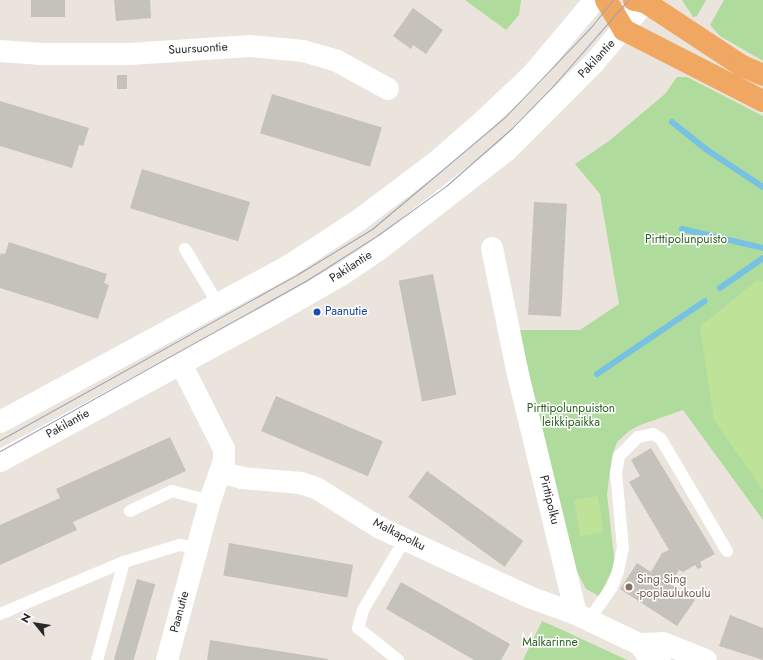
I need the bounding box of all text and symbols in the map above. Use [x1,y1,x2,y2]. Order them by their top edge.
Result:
street label: Pakilantie [576,37,618,81]
street label: Suursuontie [168,40,228,58]
park label: Pirttipolunpuisto [645,233,727,247]
street label: Pakilantie [327,248,375,286]
place label: Paanutie [325,305,368,319]
marker: Paanutie [312,307,322,317]
park label: Pirttipolunpuiston leikkipaikka [527,402,615,430]
street label: Pakilantie [44,406,92,442]
street label: Pirttipolku [536,474,562,526]
street label: Malkapolku [370,516,428,554]
place label: Sing Sing -poplaulukoulu [637,573,711,601]
marker: Sing Sing -poplaulukoulu [624,582,634,592]
street label: Paanutie [168,590,192,634]
north arrow [16,604,56,644]
text: N [16,610,35,626]
park label: Malkarinne [522,636,578,650]

